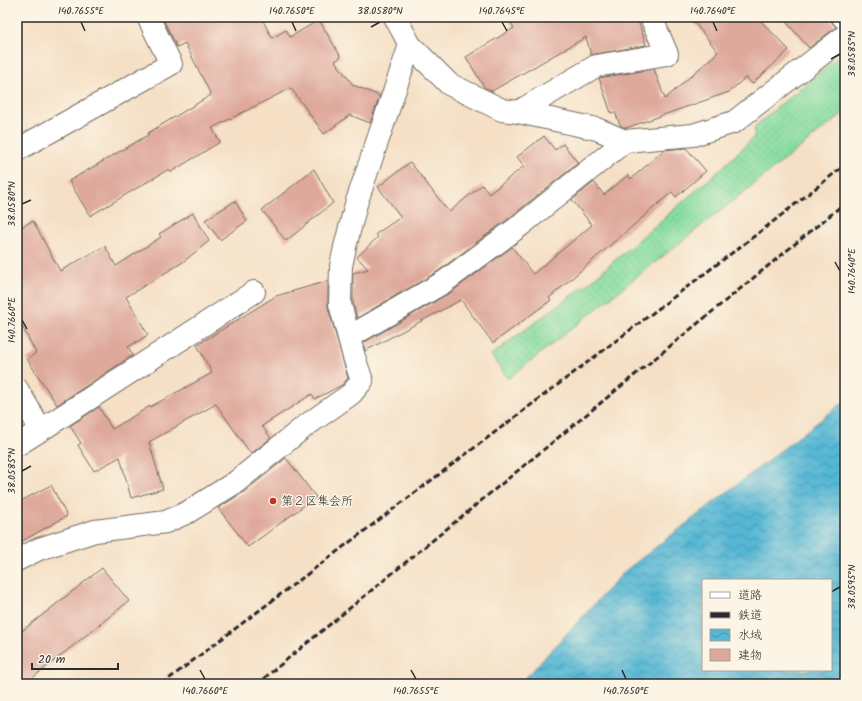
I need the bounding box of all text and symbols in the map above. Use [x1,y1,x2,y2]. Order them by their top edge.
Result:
text: 140.7655°E [58,3,105,19]
text: 140.7650°E [269,3,316,19]
text: 38.0580°N [357,3,403,19]
text: 140.7645°E [479,3,526,19]
text: 140.7640°E [690,3,737,19]
text: 38.0585°N [844,31,860,77]
text: 38.0580°N [4,181,20,227]
text: 140.7640°E [844,247,860,294]
text: 140.7660°E [4,296,20,343]
text: 38.0585°N [4,448,20,494]
place label: 第２区集会所 [281,492,353,511]
marker: 第２区集会所 [268,496,278,506]
text: 38.0595°N [844,564,860,609]
legend [702,579,832,671]
text: 道路 [738,586,762,605]
text: 鉄道 [738,606,762,625]
text: 水域 [738,626,762,645]
scale bar [32,645,118,671]
text: 建物 [738,646,762,665]
text: 20 m [38,650,66,669]
text: 140.7660°E [182,683,229,699]
text: 140.7655°E [393,683,440,699]
text: 140.7650°E [603,683,650,699]

